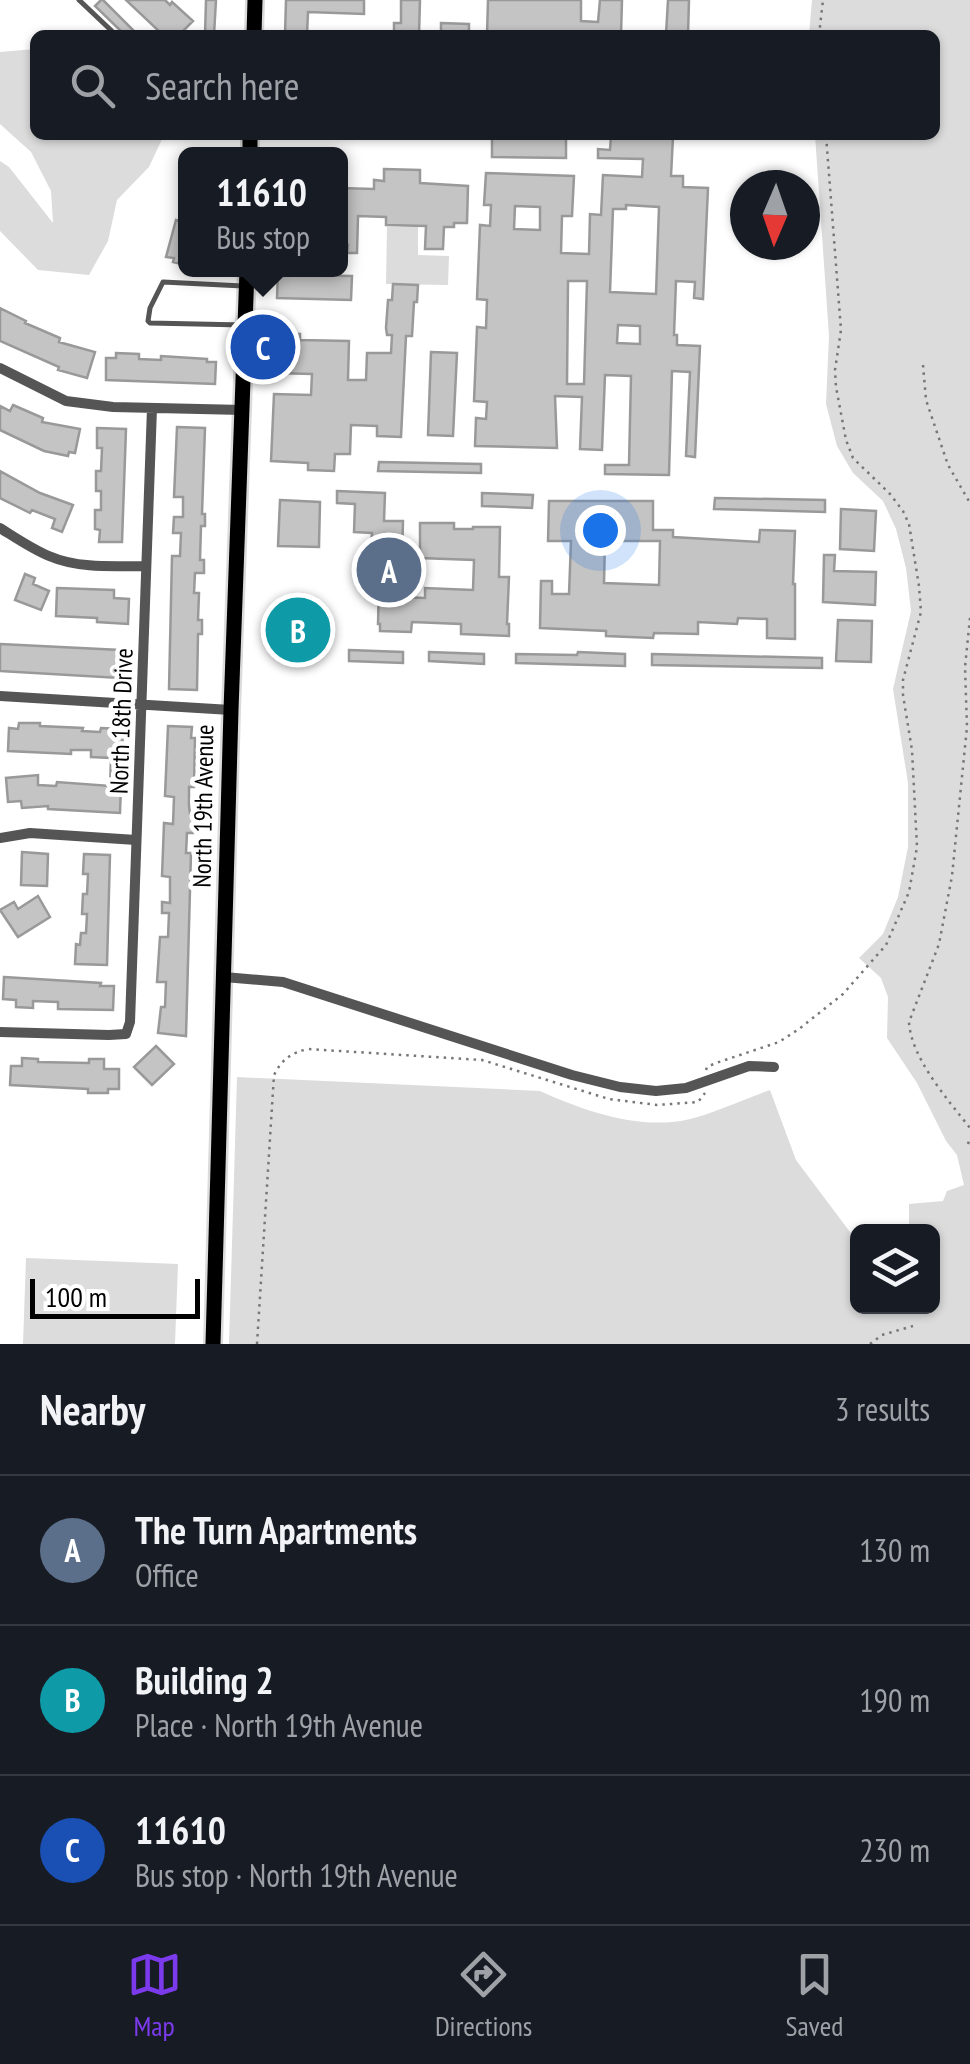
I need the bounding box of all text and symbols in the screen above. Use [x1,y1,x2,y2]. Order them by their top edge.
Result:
search box [30,30,940,140]
icon: search [65,58,120,113]
text: Search here [145,61,299,110]
popup [178,147,348,277]
text: 11610 [216,167,307,216]
north arrow [730,170,820,260]
text: Bus stop [216,216,310,258]
pin: C [230,310,296,384]
your location [575,505,626,556]
pin: A [356,532,422,608]
pin: B [266,592,330,668]
street label: North 18th Drive [102,647,140,795]
street label: North 19th Avenue [186,724,220,888]
map controls [850,1224,940,1314]
button: layers [850,1224,940,1314]
scale bar [30,1274,200,1318]
text: 100 m [45,1278,107,1315]
text: Nearby [40,1382,145,1437]
text: 3 results [835,1388,930,1430]
text: The Turn Apartments [135,1505,417,1554]
text: A [64,1529,81,1571]
text: 130 m [859,1529,930,1571]
text: Office [135,1554,199,1596]
text: Building 2 [135,1655,274,1704]
text: B [65,1679,80,1721]
text: 190 m [859,1679,930,1721]
text: Place · North 19th Avenue [135,1704,423,1746]
text: 11610 [135,1805,226,1854]
text: C [65,1829,80,1871]
text: 230 m [859,1829,930,1871]
text: Bus stop · North 19th Avenue [135,1854,458,1896]
tab: Map [127,1947,182,2044]
tab: Directions [435,1947,532,2044]
tab: Saved [786,1947,843,2044]

